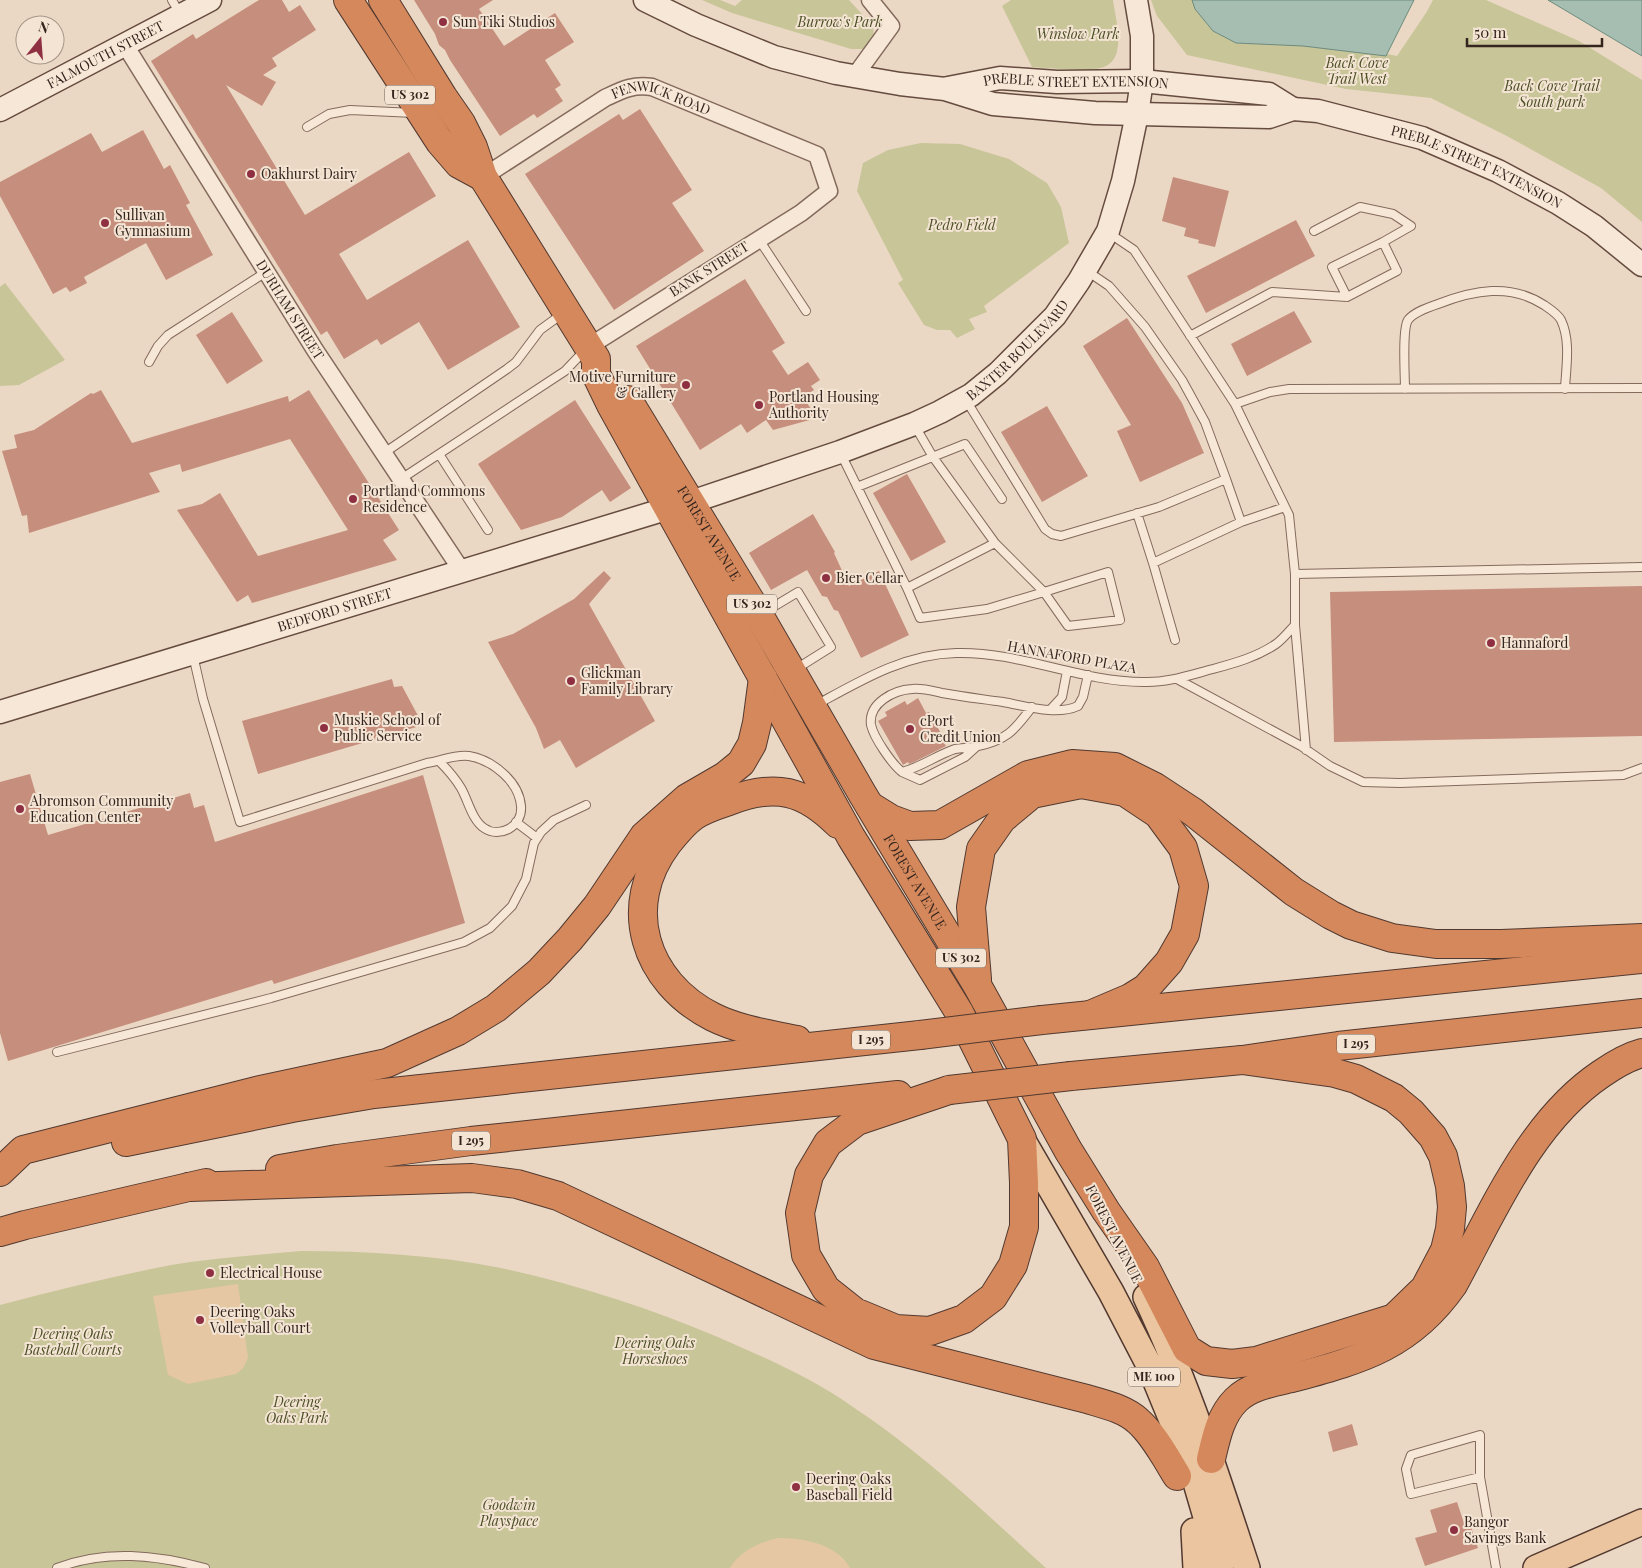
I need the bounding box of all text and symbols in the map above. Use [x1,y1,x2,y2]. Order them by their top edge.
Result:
place label: Sun Tiki Studios [453,12,555,31]
park label: Burrow's Park [797,12,882,31]
north arrow [15,15,65,65]
scale bar [1467,15,1602,47]
street label: FALMOUTH STREET [43,16,167,93]
marker: Sun Tiki Studios [437,16,449,28]
text: N [36,17,52,38]
text: 50 m [1474,22,1507,42]
park label: Winslow Park [1037,24,1119,43]
park label: Back Cove Trail West [1325,53,1388,88]
street label: PREBLE STREET EXTENSION [982,68,1170,93]
street label: FENWICK ROAD [608,76,714,119]
park label: Back Cove Trail South park [1503,76,1601,111]
road number: US 302 [385,86,435,104]
street label: PREBLE STREET EXTENSION [1389,120,1566,212]
place label: Oakhurst Dairy [261,164,357,183]
marker: Oakhurst Dairy [245,168,257,180]
place label: Sullivan Gymnasium [115,205,191,240]
park label: Pedro Field [927,215,996,234]
marker: Sullivan Gymnasium [99,217,111,229]
street label: BANK STREET [665,236,753,301]
street label: DURHAM STREET [252,256,329,364]
street label: BAXTER BOULEVARD [962,296,1072,404]
place label: Motive Furniture & Gallery [569,367,676,402]
marker: Motive Furniture & Gallery [680,379,692,391]
place label: Portland Housing Authority [768,387,880,422]
marker: Portland Housing Authority [753,399,765,411]
place label: Portland Commons Residence [363,481,485,516]
street label: FOREST AVENUE [673,482,746,584]
marker: Portland Commons Residence [347,493,359,505]
place label: Bier Cellar [836,568,904,587]
marker: Bier Cellar [820,572,832,584]
street label: BEDFORD STREET [275,583,395,636]
road number: US 302 [727,594,777,614]
place label: Hannaford [1501,633,1568,652]
street label: HANNAFORD PLAZA [1006,636,1138,677]
marker: Hannaford [1485,637,1497,649]
place label: Glickman Family Library [581,663,673,698]
marker: Glickman Family Library [565,675,577,687]
place label: Muskie School of Public Service [334,710,442,745]
place label: cPort Credit Union [920,711,1002,746]
marker: Muskie School of Public Service [318,722,330,734]
marker: cPort Credit Union [904,723,916,735]
place label: Abromson Community Education Center [29,791,173,826]
marker: Abromson Community Education Center [14,803,26,815]
street label: FOREST AVENUE [880,830,952,933]
road number: US 302 [936,948,986,968]
road number: I 295 [852,1030,890,1050]
road number: I 295 [1337,1034,1375,1054]
road number: I 295 [452,1132,490,1150]
street label: FOREST AVENUE [1081,1181,1147,1286]
place label: Electrical House [220,1263,322,1282]
marker: Electrical House [204,1267,216,1279]
place label: Deering Oaks Volleyball Court [209,1302,311,1337]
marker: Deering Oaks Volleyball Court [194,1314,206,1326]
park label: Deering Oaks Basteball Courts [23,1324,122,1359]
park label: Deering Oaks Horseshoes [614,1333,696,1368]
road number: ME 100 [1128,1368,1180,1386]
park label: Deering Oaks Park [266,1392,328,1427]
place label: Deering Oaks Baseball Field [806,1469,893,1504]
marker: Deering Oaks Baseball Field [790,1481,802,1493]
park label: Goodwin Playspace [479,1495,538,1530]
place label: Bangor Savings Bank [1464,1512,1547,1547]
marker: Bangor Savings Bank [1448,1524,1460,1536]

